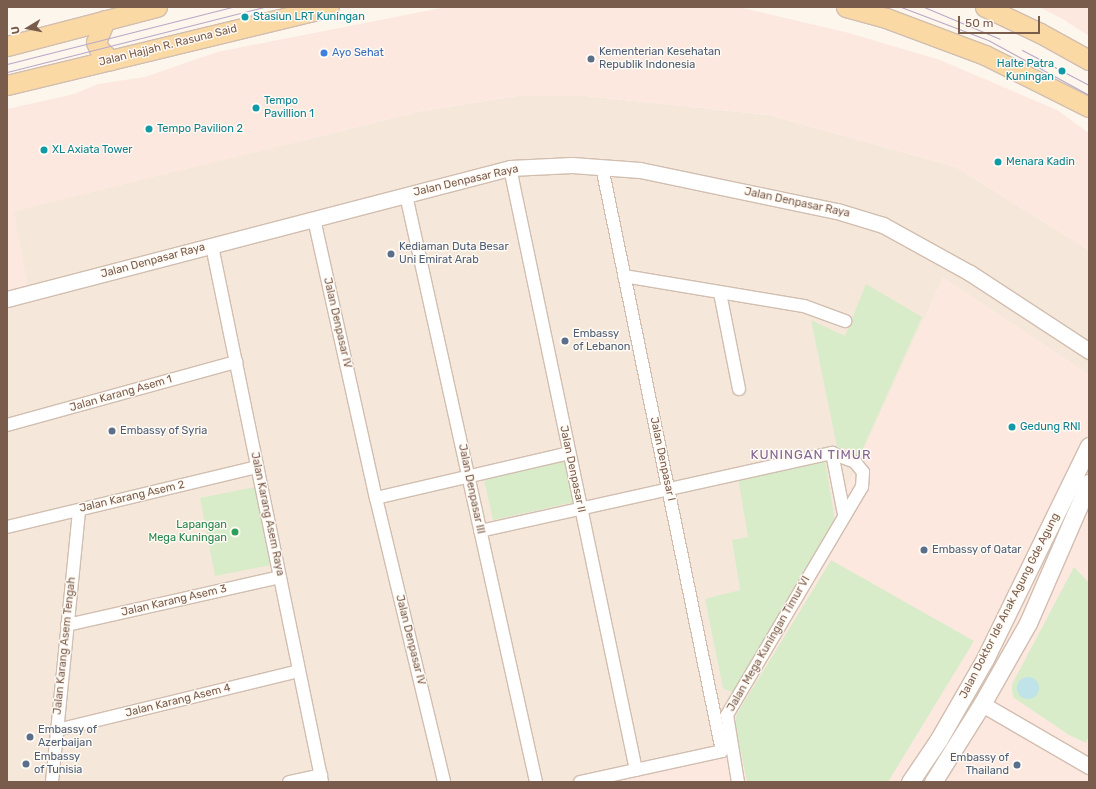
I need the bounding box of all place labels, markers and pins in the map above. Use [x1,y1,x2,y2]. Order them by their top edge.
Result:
place label: Stasiun LRT Kuningan [253,10,365,24]
marker: Stasiun LRT Kuningan [240,12,250,22]
place label: Ayo Sehat [332,46,384,60]
place label: Kementerian Kesehatan Republik Indonesia [599,46,721,72]
marker: Ayo Sehat [319,48,329,58]
marker: Kementerian Kesehatan Republik Indonesia [586,54,596,64]
place label: Halte Patra Kuningan [997,58,1054,84]
marker: Halte Patra Kuningan [1057,66,1067,76]
place label: Tempo Pavillion 1 [264,95,314,121]
marker: Tempo Pavillion 1 [251,103,261,113]
place label: Tempo Pavilion 2 [157,122,243,136]
marker: Tempo Pavilion 2 [144,124,154,134]
place label: XL Axiata Tower [52,143,133,157]
marker: XL Axiata Tower [39,145,49,155]
place label: Menara Kadin [1006,155,1075,169]
marker: Menara Kadin [993,157,1003,167]
place label: Kediaman Duta Besar Uni Emirat Arab [399,241,509,267]
marker: Kediaman Duta Besar Uni Emirat Arab [386,249,396,259]
place label: Embassy of Lebanon [573,328,631,354]
marker: Embassy of Lebanon [560,336,570,346]
place label: Gedung RNI [1020,420,1081,434]
marker: Gedung RNI [1007,422,1017,432]
place label: Embassy of Syria [120,424,208,438]
marker: Embassy of Syria [107,426,117,436]
place label: Lapangan Mega Kuningan [148,519,227,545]
marker: Lapangan Mega Kuningan [230,527,240,537]
place label: Embassy of Qatar [932,543,1022,557]
marker: Embassy of Qatar [919,545,929,555]
place label: Embassy of Azerbaijan [38,724,97,750]
marker: Embassy of Azerbaijan [25,732,35,742]
place label: Embassy of Tunisia [34,751,83,777]
place label: Embassy of Thailand [950,752,1009,778]
marker: Embassy of Tunisia [21,759,31,769]
marker: Embassy of Thailand [1012,760,1022,770]

